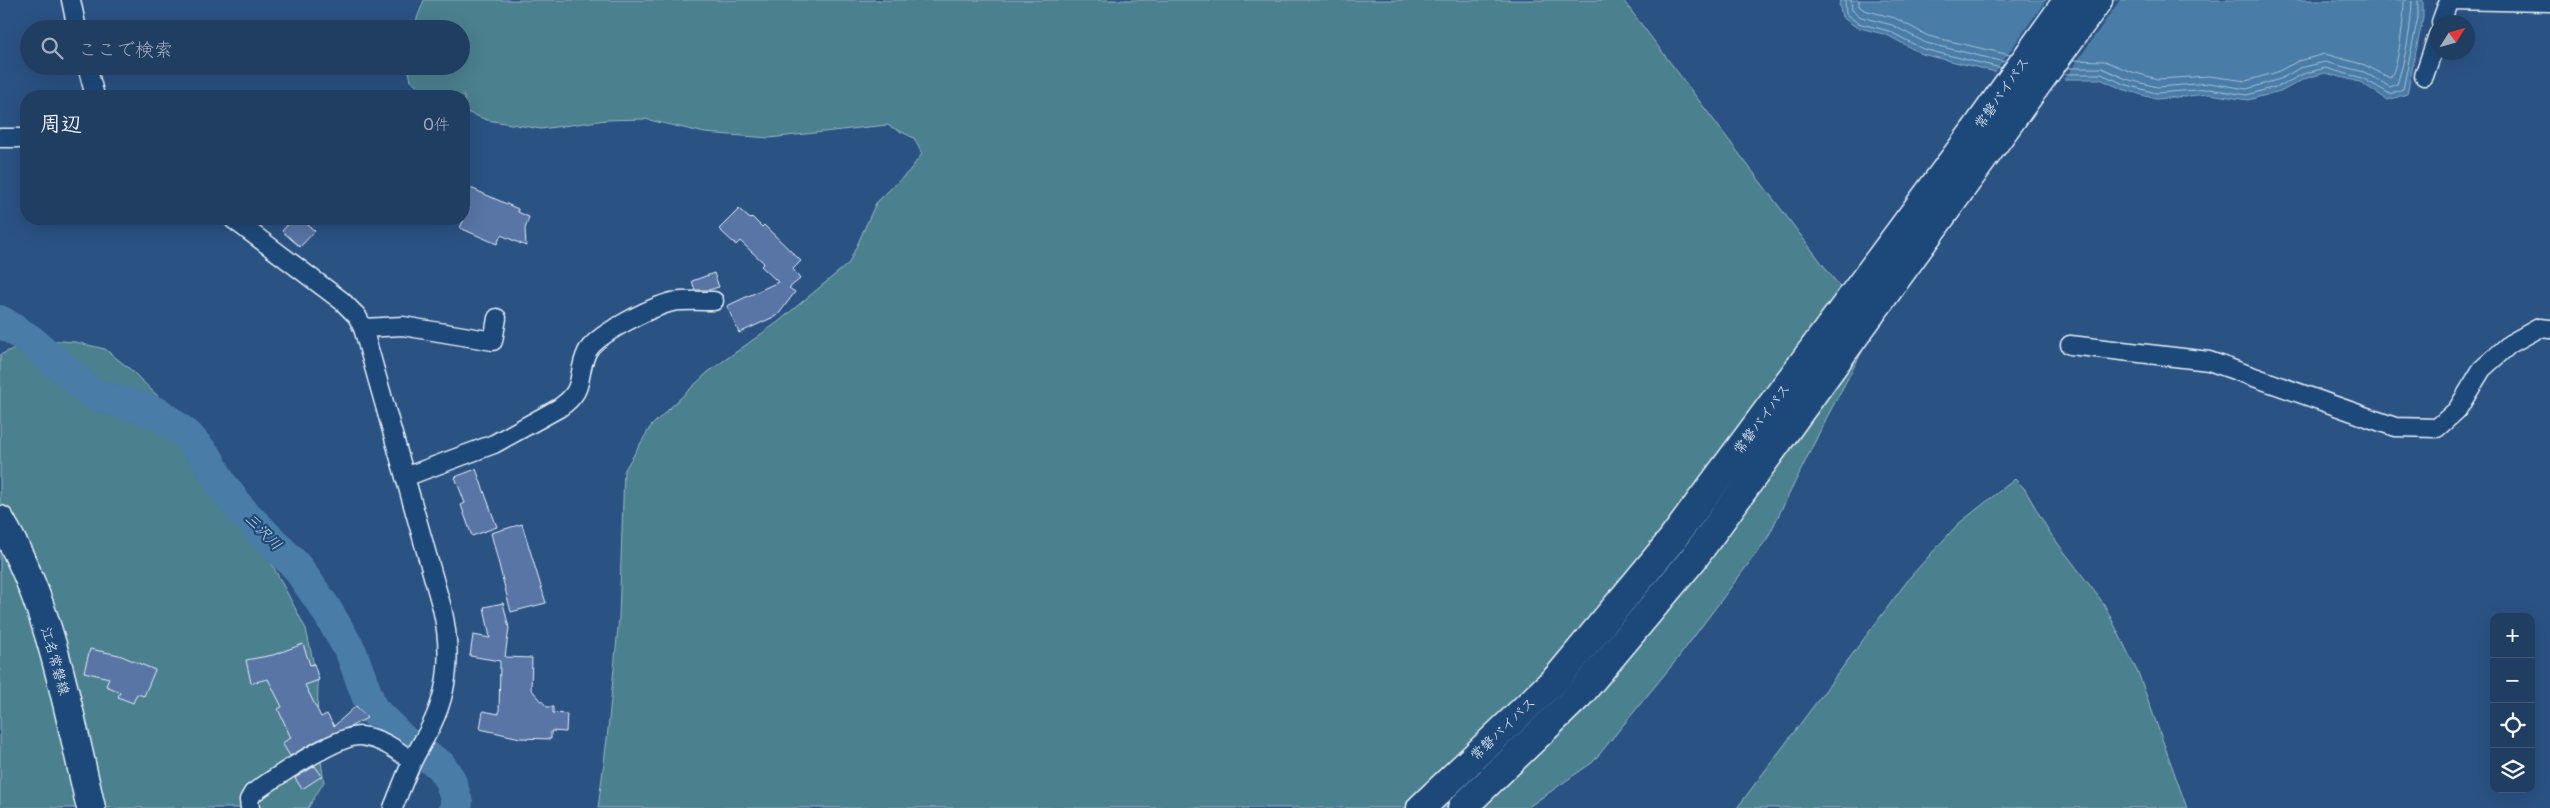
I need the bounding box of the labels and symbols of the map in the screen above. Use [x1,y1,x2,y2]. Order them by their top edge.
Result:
north arrow [2430,15,2475,60]
street label: 常磐バイパス [1971,54,2033,132]
street label: 常磐バイパス [1730,380,1794,458]
water label: 三沢川 [240,509,286,555]
street label: 江名常磐線 [37,625,73,697]
street label: 常磐バイパス [1467,694,1539,764]

